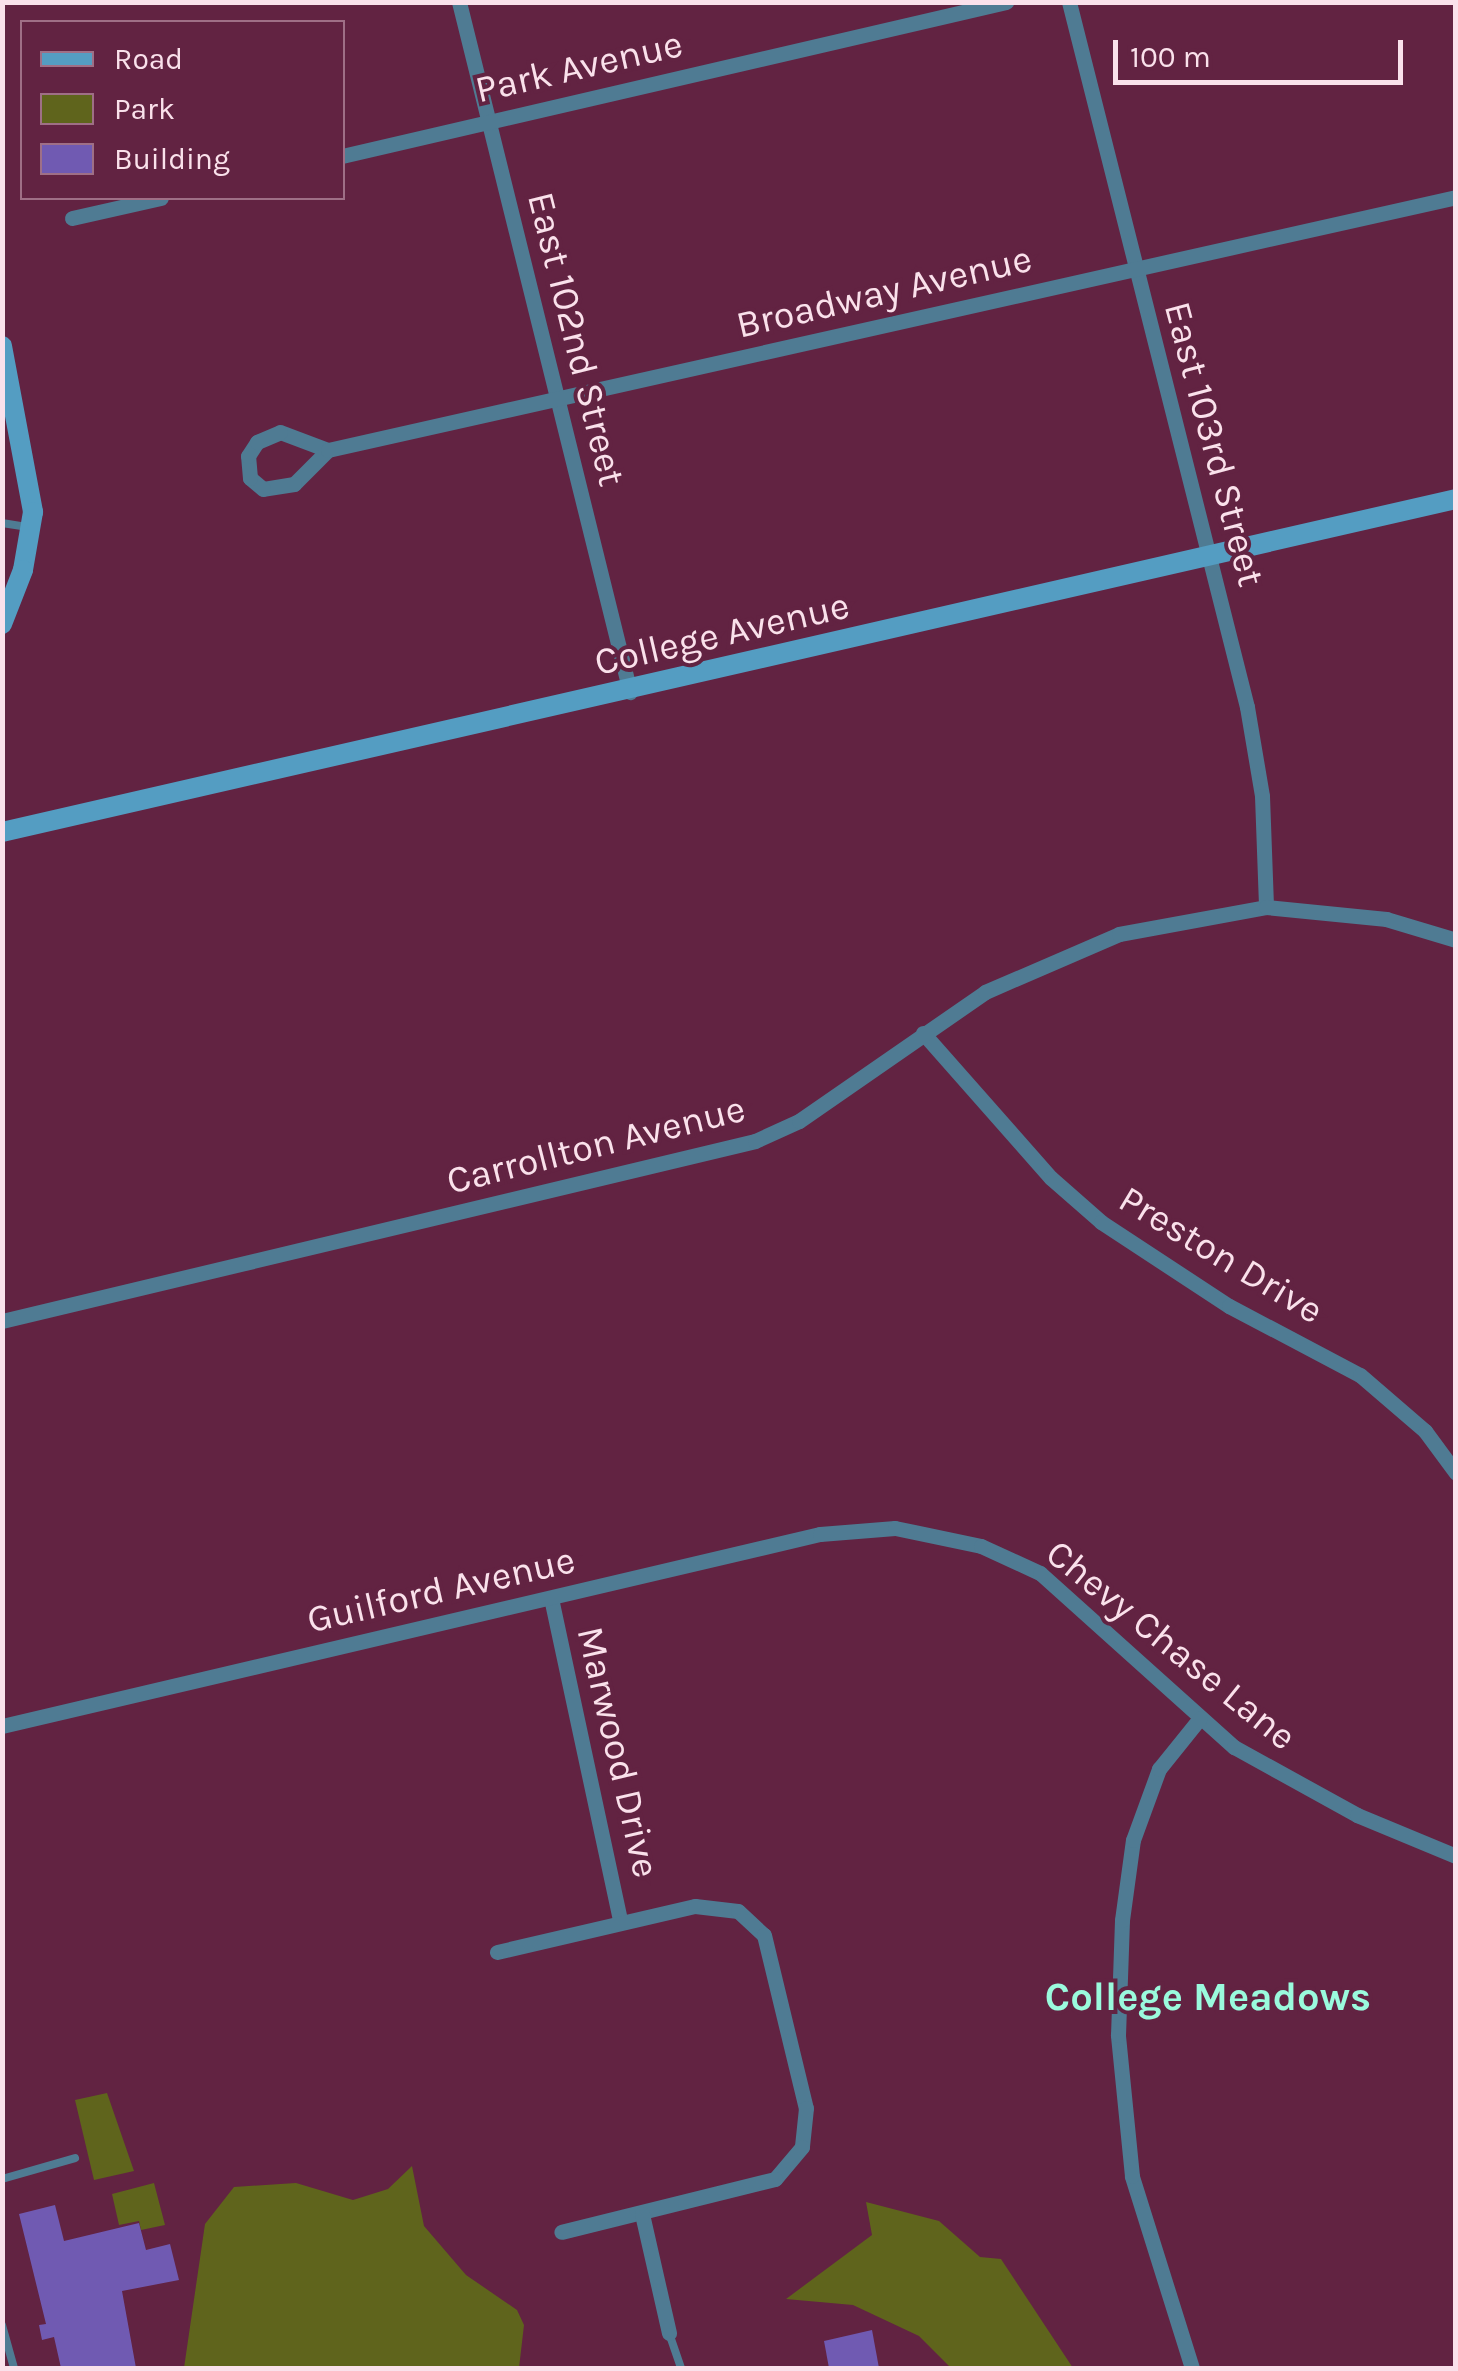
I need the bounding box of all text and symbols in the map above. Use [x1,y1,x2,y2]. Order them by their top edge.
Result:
legend [20,20,345,200]
scale bar [1118,20,1408,82]
street label: Park Avenue [471,21,687,113]
text: 100 m [1130,39,1211,75]
text: Road [114,41,183,77]
text: Park [114,91,175,127]
text: Building [114,141,230,177]
street label: East 102nd Street [517,187,635,491]
street label: Broadway Avenue [732,236,1036,348]
street label: East 103rd Street [1154,297,1274,591]
street label: College Avenue [590,583,854,685]
street label: Carrollton Avenue [442,1086,750,1204]
street label: Preston Drive [1111,1176,1331,1334]
street label: Chevy Chase Lane [1037,1530,1305,1760]
street label: Guilford Avenue [303,1537,579,1643]
street label: Marwood Drive [567,1622,669,1882]
district label: College Meadows [1045,1973,1371,2021]

